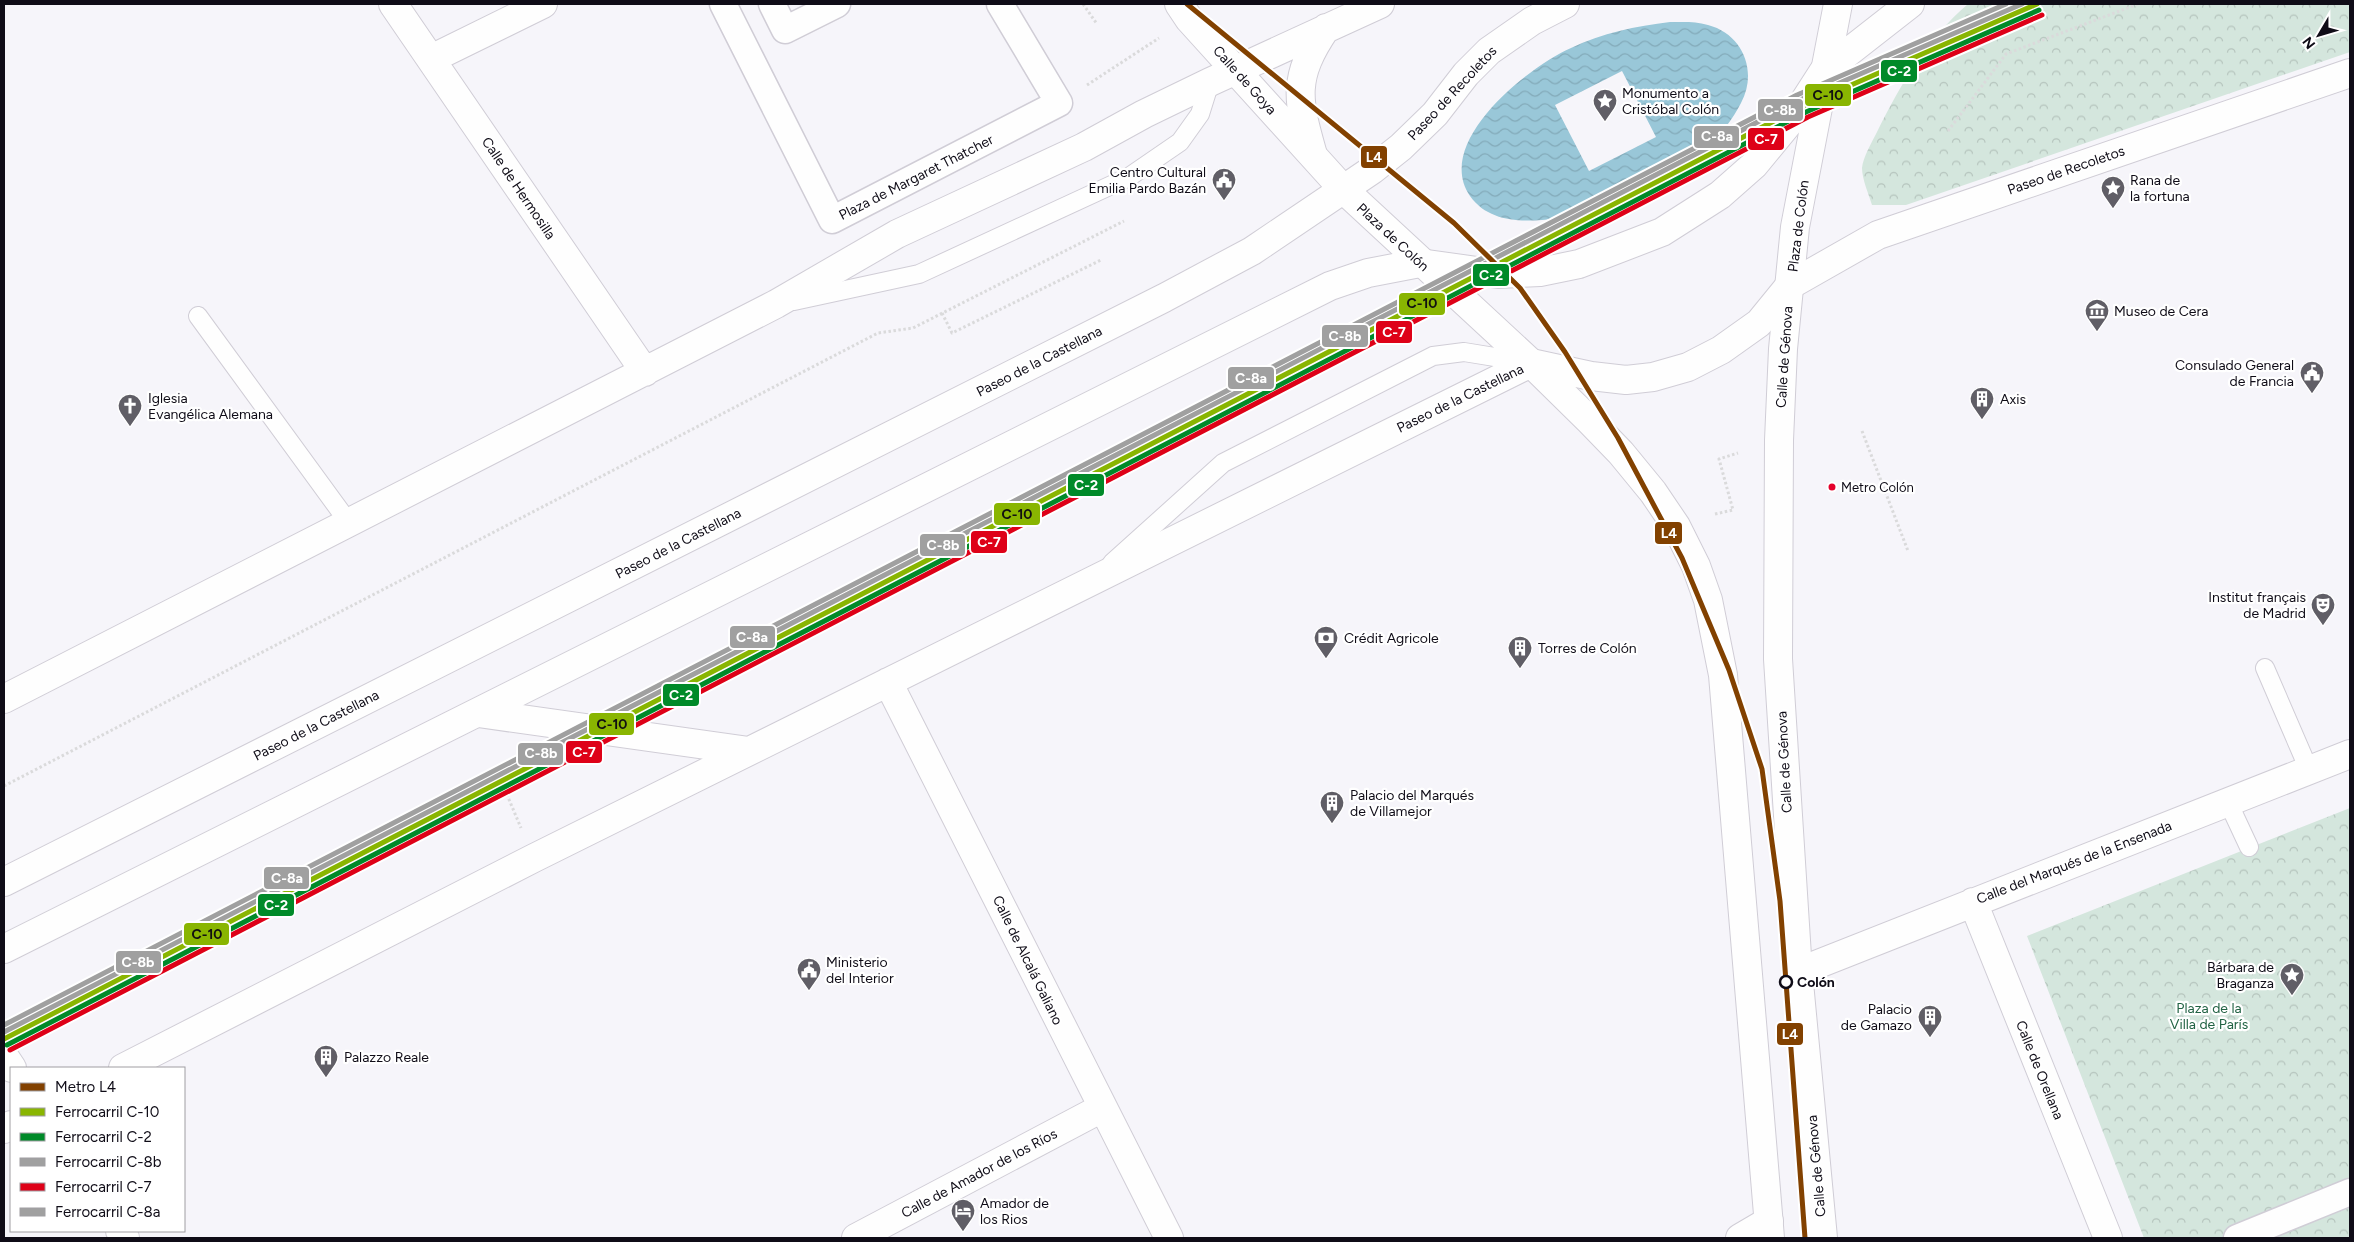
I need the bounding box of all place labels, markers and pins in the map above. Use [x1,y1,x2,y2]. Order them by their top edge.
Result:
place label: Monumento a Cristóbal Colón [1622,85,1719,118]
place icon: Monumento a Cristóbal Colón [1592,88,1618,122]
place label: Centro Cultural Emilia Pardo Bazán [1088,164,1206,197]
public building icon: Centro Cultural Emilia Pardo Bazán [1211,167,1237,201]
place label: Rana de la fortuna [2130,172,2190,205]
place icon: Rana de la fortuna [2100,175,2126,209]
museum icon: Museo de Cera [2084,298,2110,332]
place label: Museo de Cera [2114,303,2208,320]
place label: Consulado General de Francia [2175,357,2294,390]
public building icon: Consulado General de Francia [2299,360,2325,394]
building icon: Axis [1969,386,1995,420]
place label: Iglesia Evangélica Alemana [148,390,273,423]
place label: Axis [2000,391,2026,408]
church icon: Iglesia Evangélica Alemana [117,393,143,427]
place label: Metro Colón [1841,480,1914,495]
marker: Metro Colón [1827,482,1837,492]
place label: Institut français de Madrid [2208,589,2306,622]
theatre icon: Institut français de Madrid [2310,592,2336,626]
bank icon: Crédit Agricole [1313,625,1339,659]
place label: Crédit Agricole [1344,630,1439,647]
building icon: Torres de Colón [1507,635,1533,669]
place label: Torres de Colón [1538,640,1637,657]
place label: Palacio del Marqués de Villamejor [1350,787,1474,820]
building icon: Palacio del Marqués de Villamejor [1319,790,1345,824]
place label: Ministerio del Interior [826,954,894,987]
public building icon: Ministerio del Interior [796,957,822,991]
place label: Bárbara de Braganza [2207,959,2274,992]
place icon: Bárbara de Braganza [2279,962,2305,996]
place label: Colón [1797,974,1835,991]
marker: Colón [1779,975,1793,989]
place label: Palacio de Gamazo [1841,1001,1912,1034]
building icon: Palacio de Gamazo [1917,1004,1943,1038]
building icon: Palazzo Reale [313,1044,339,1078]
place label: Palazzo Reale [344,1049,429,1066]
place label: Amador de los Rios [980,1195,1049,1228]
hotel icon: Amador de los Rios [950,1198,976,1232]

